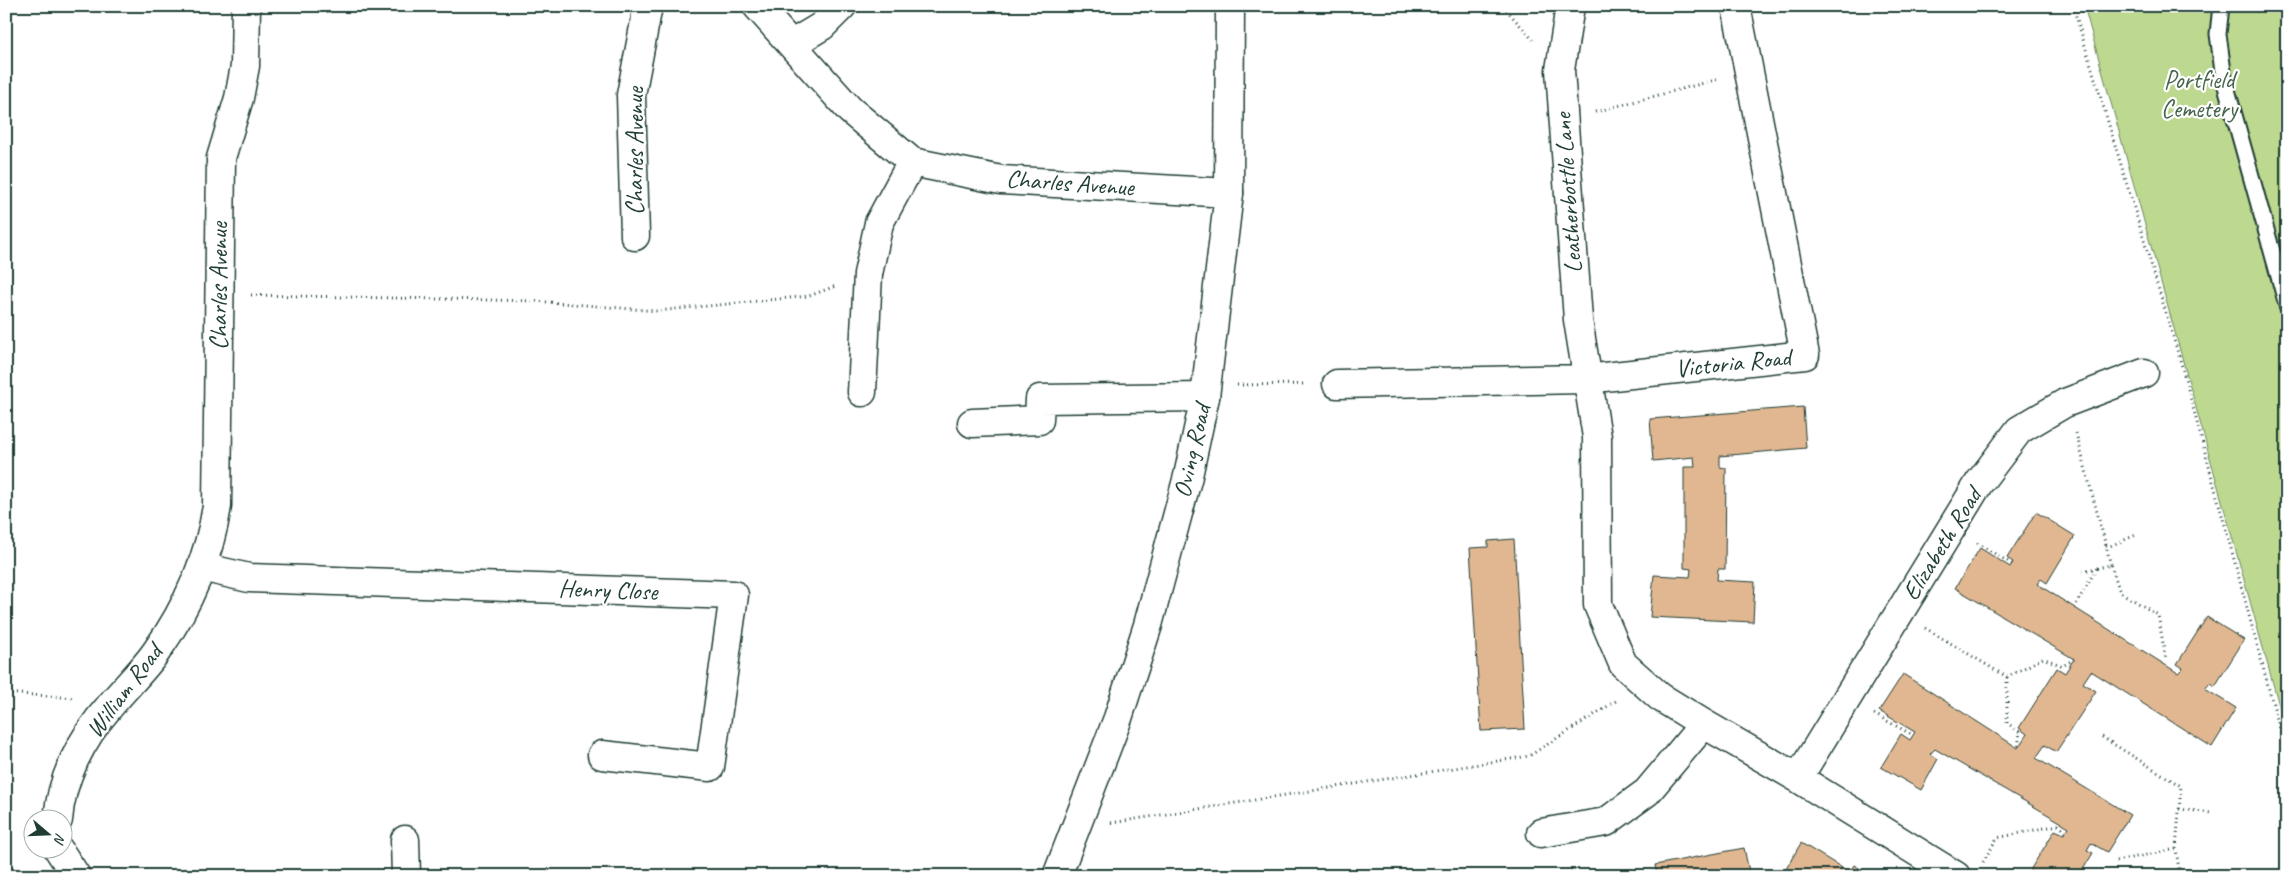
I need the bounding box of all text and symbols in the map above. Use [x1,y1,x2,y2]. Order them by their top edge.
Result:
park label: Portfield Cemetery [2161,64,2239,125]
street label: Charles Avenue [619,85,651,215]
street label: Leatherbottle Lane [1546,110,1590,274]
street label: Charles Avenue [1005,163,1137,204]
street label: Charles Avenue [203,220,235,350]
street label: Victoria Road [1674,341,1796,385]
street label: Oving Road [1166,397,1219,501]
street label: Elizabeth Road [1895,479,1991,606]
street label: Henry Close [558,572,660,608]
street label: William Road [79,635,172,744]
north arrow [22,810,72,860]
text: N [50,831,69,847]

